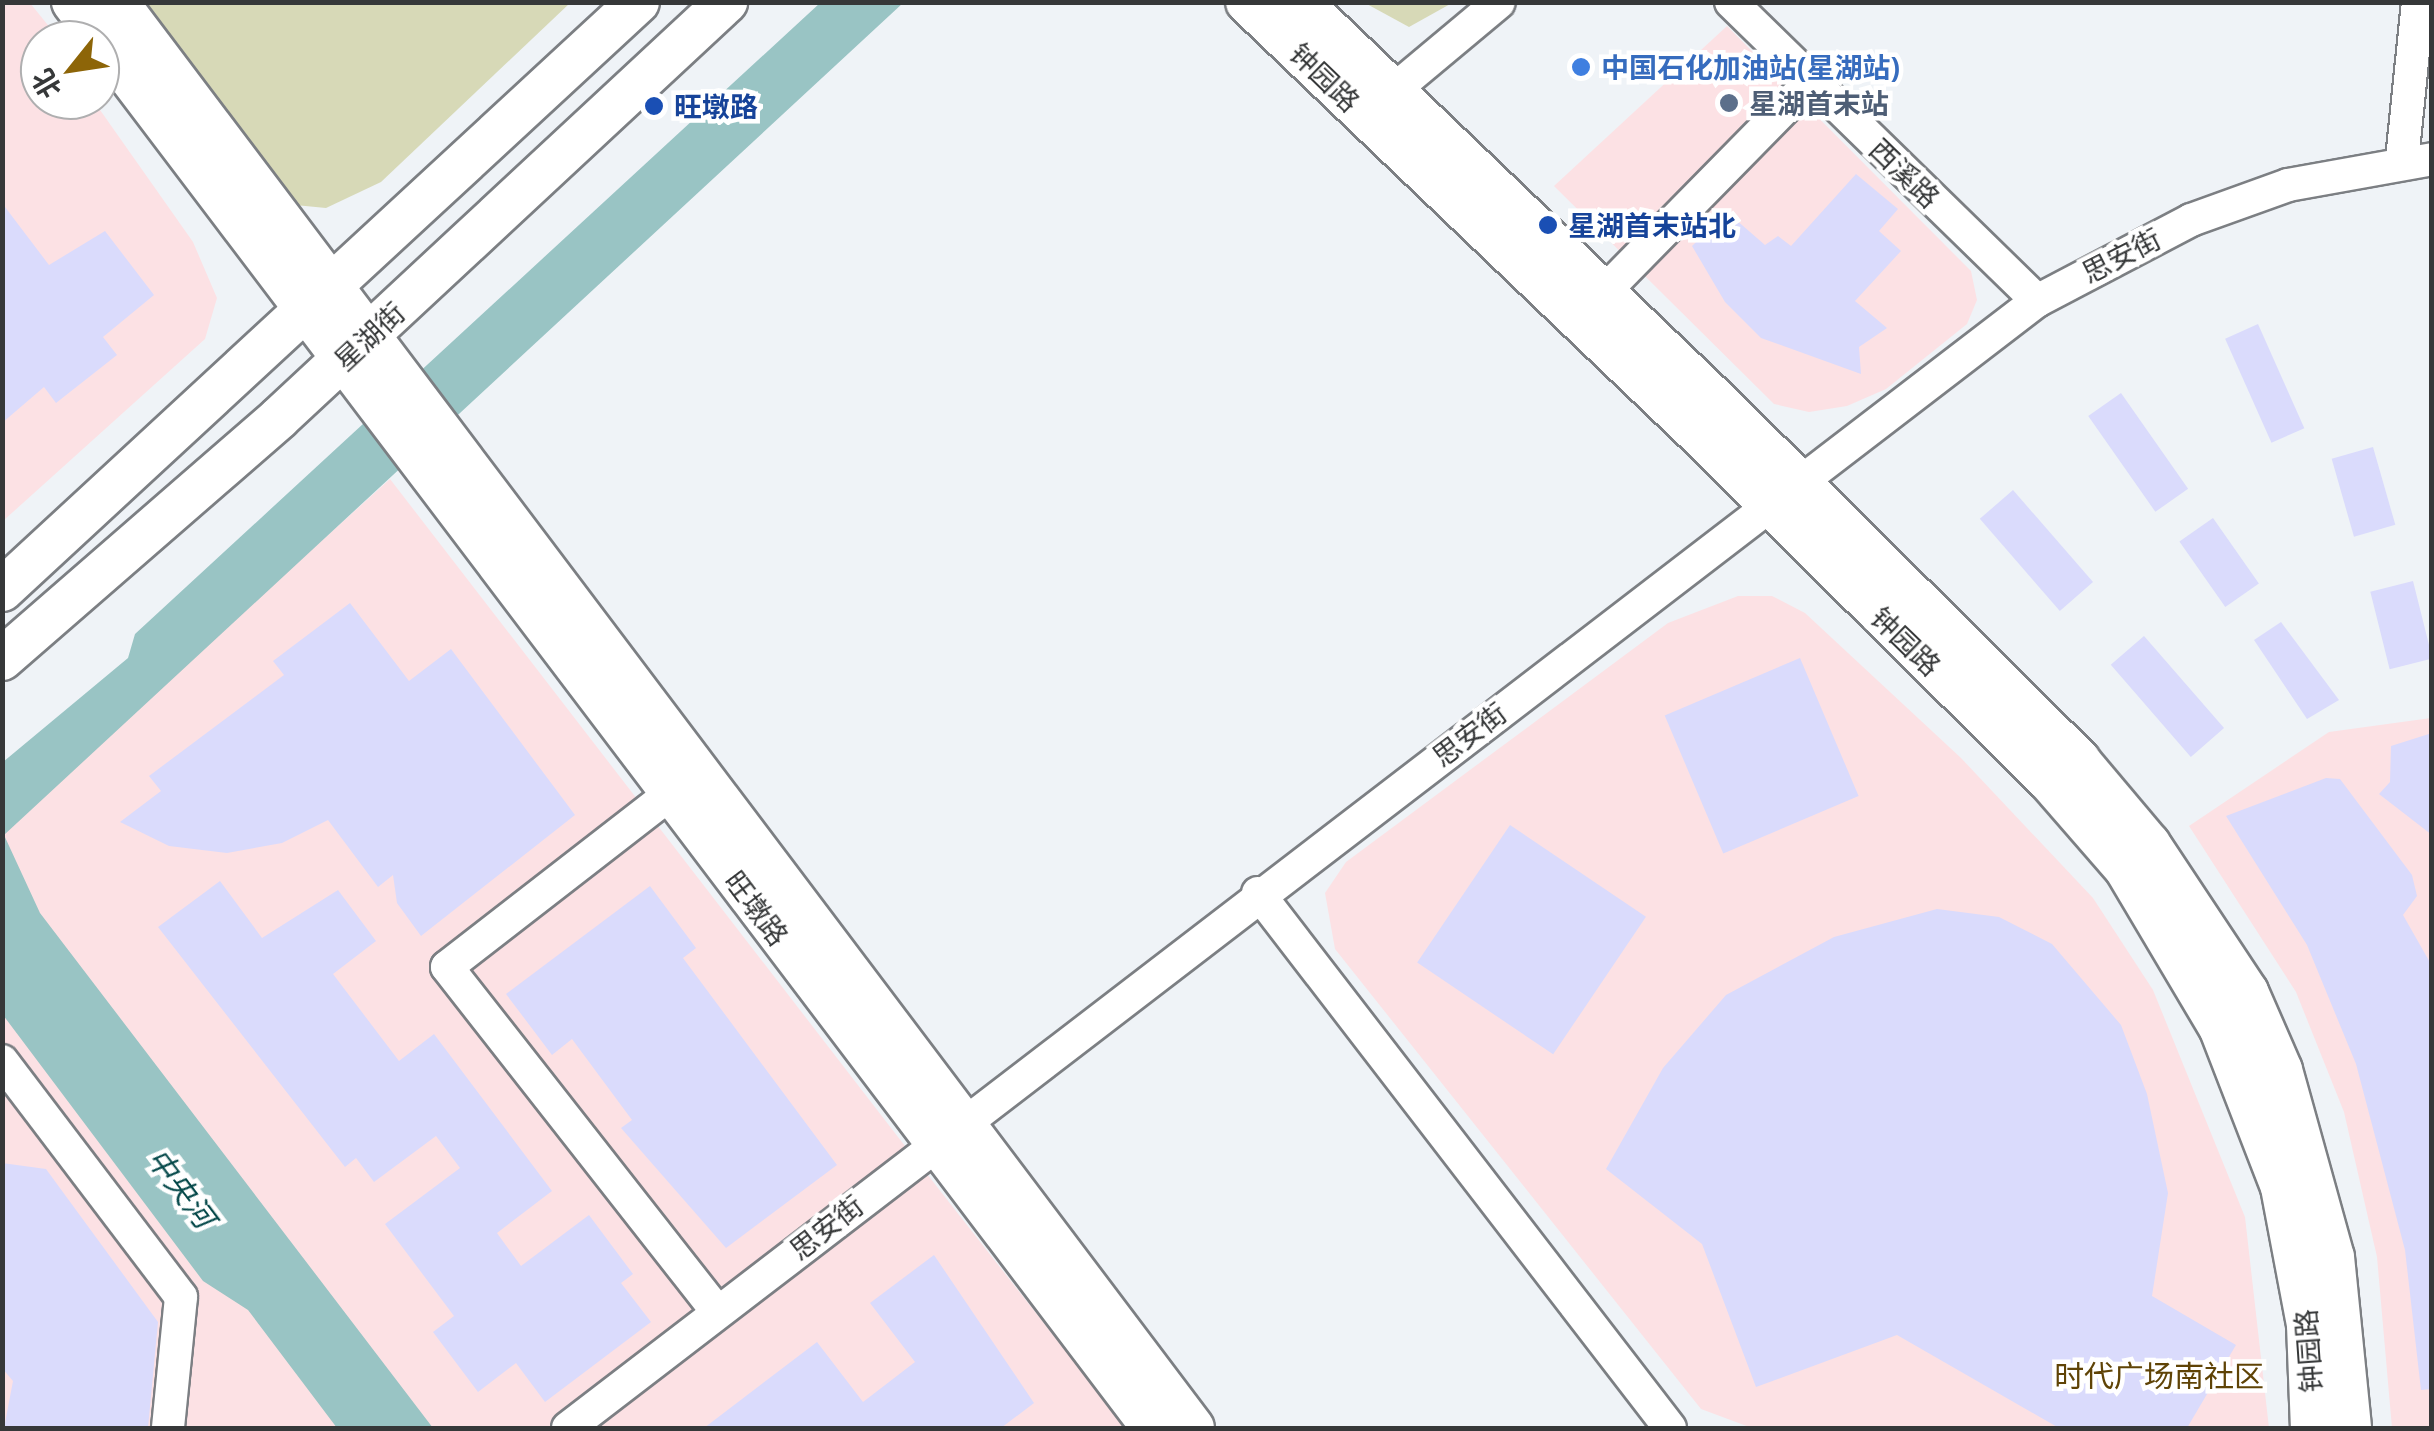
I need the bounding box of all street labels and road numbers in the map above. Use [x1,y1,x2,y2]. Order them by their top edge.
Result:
street label: 钟园路 [1283,36,1367,118]
street label: 西溪路 [1863,132,1947,214]
street label: 思安街 [2076,221,2166,289]
street label: 星湖街 [327,295,411,377]
street label: 钟园路 [1864,600,1948,682]
street label: 思安街 [1425,695,1513,773]
street label: 旺墩路 [718,864,796,952]
street label: 思安街 [783,1188,869,1266]
street label: 钟园路 [2288,1308,2328,1394]

